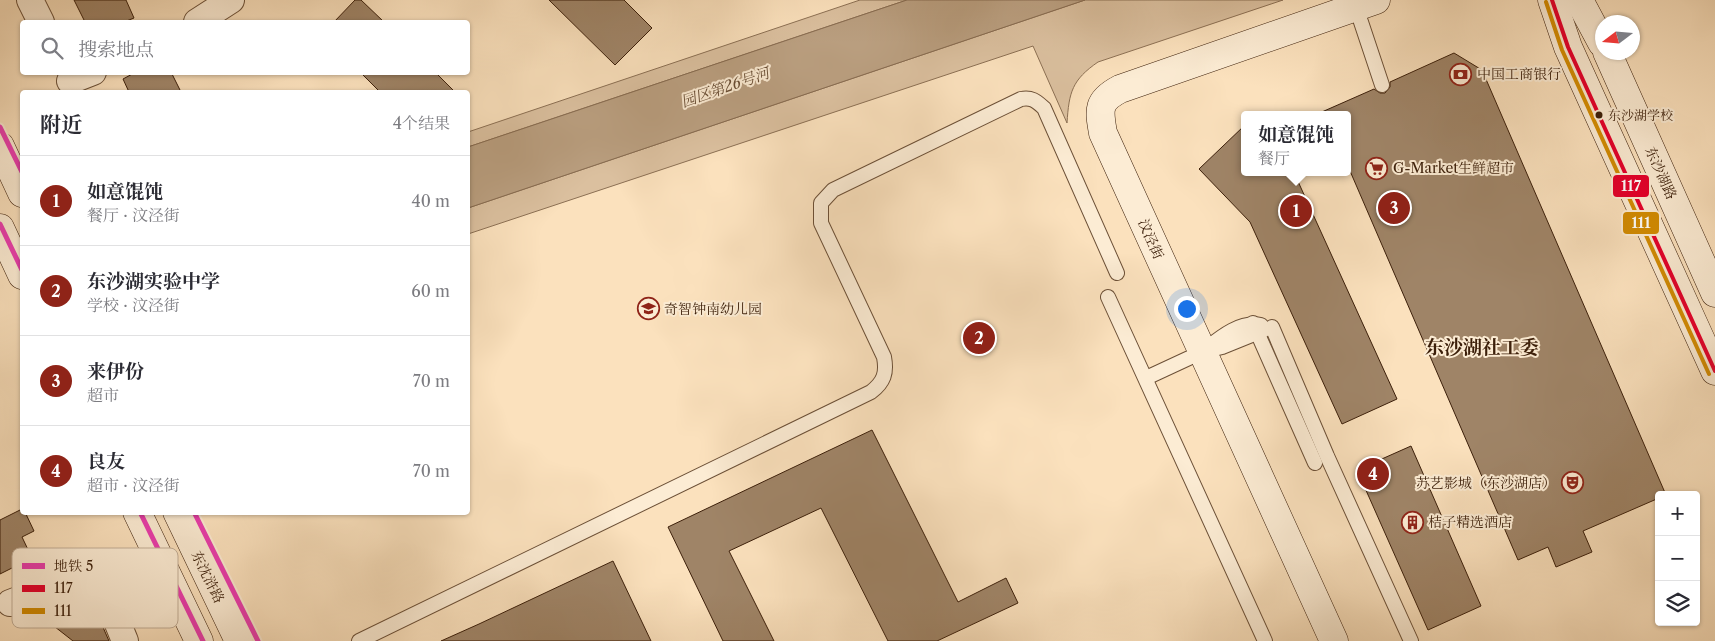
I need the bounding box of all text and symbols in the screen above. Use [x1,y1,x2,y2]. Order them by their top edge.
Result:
north arrow [1595,15,1640,60]
search box [20,20,470,75]
icon: search [38,34,66,62]
text: 搜索地点 [78,38,154,61]
water label: 园区第26号河 [678,62,774,111]
bank icon: 中国工商银行 [1449,62,1473,86]
place label: 中国工商银行 [1477,65,1561,83]
place label: 东沙湖学校 [1608,107,1673,123]
marker: 东沙湖学校 [1594,110,1604,120]
popup [1241,111,1351,176]
text: 附近 [40,112,82,137]
text: 4个结果 [393,113,450,133]
text: 如意馄饨 [1258,123,1334,146]
street label: 东沙湖路 [1641,144,1681,202]
text: 餐厅 [1258,148,1290,168]
supermarket icon: G-Market生鲜超市 [1365,156,1389,180]
place label: G-Market生鲜超市 [1393,159,1514,177]
line badge: 117 [1612,174,1650,198]
text: 117 [1621,177,1642,195]
text: 如意馄饨 [87,180,163,203]
pin: 3 [1378,189,1410,227]
text: 1 [52,191,60,211]
text: 40 m [411,191,450,211]
pin: 1 [1280,192,1312,230]
text: 餐厅 · 汶泾街 [87,205,180,225]
line badge: 111 [1622,211,1660,235]
text: 111 [1632,214,1651,232]
street label: 汶泾街 [1134,216,1168,262]
text: 东沙湖实验中学 [87,270,220,293]
text: 2 [51,281,61,301]
text: 60 m [411,281,450,301]
text: 学校 · 汶泾街 [87,295,180,315]
your location [1174,296,1200,322]
school or university icon: 奇智钟南幼儿园 [636,297,660,321]
place label: 奇智钟南幼儿园 [664,300,762,318]
pin: 2 [963,319,995,357]
district label: 东沙湖社工委 [1425,336,1539,359]
text: 来伊份 [87,360,144,383]
text: 3 [51,371,61,391]
text: 70 m [413,371,450,391]
text: 超市 [87,385,119,405]
text: 良友 [87,450,125,473]
pin: 4 [1357,455,1389,493]
text: 4 [51,461,61,481]
text: 70 m [413,461,450,481]
theatre icon: 苏艺影城（东沙湖店） [1560,471,1584,495]
place label: 苏艺影城（东沙湖店） [1416,474,1556,492]
text: 超市 · 汶泾街 [87,475,180,495]
map controls [1655,491,1700,626]
button: + [1655,491,1700,536]
building icon: 桔子精选酒店 [1400,510,1424,534]
place label: 桔子精选酒店 [1428,513,1512,531]
button: − [1655,536,1700,581]
legend [12,548,178,628]
street label: 东沈浒路 [188,548,228,606]
text: 地铁 5 [54,557,93,575]
text: 117 [54,579,73,597]
button: layers [1655,581,1700,626]
text: 111 [54,602,72,620]

